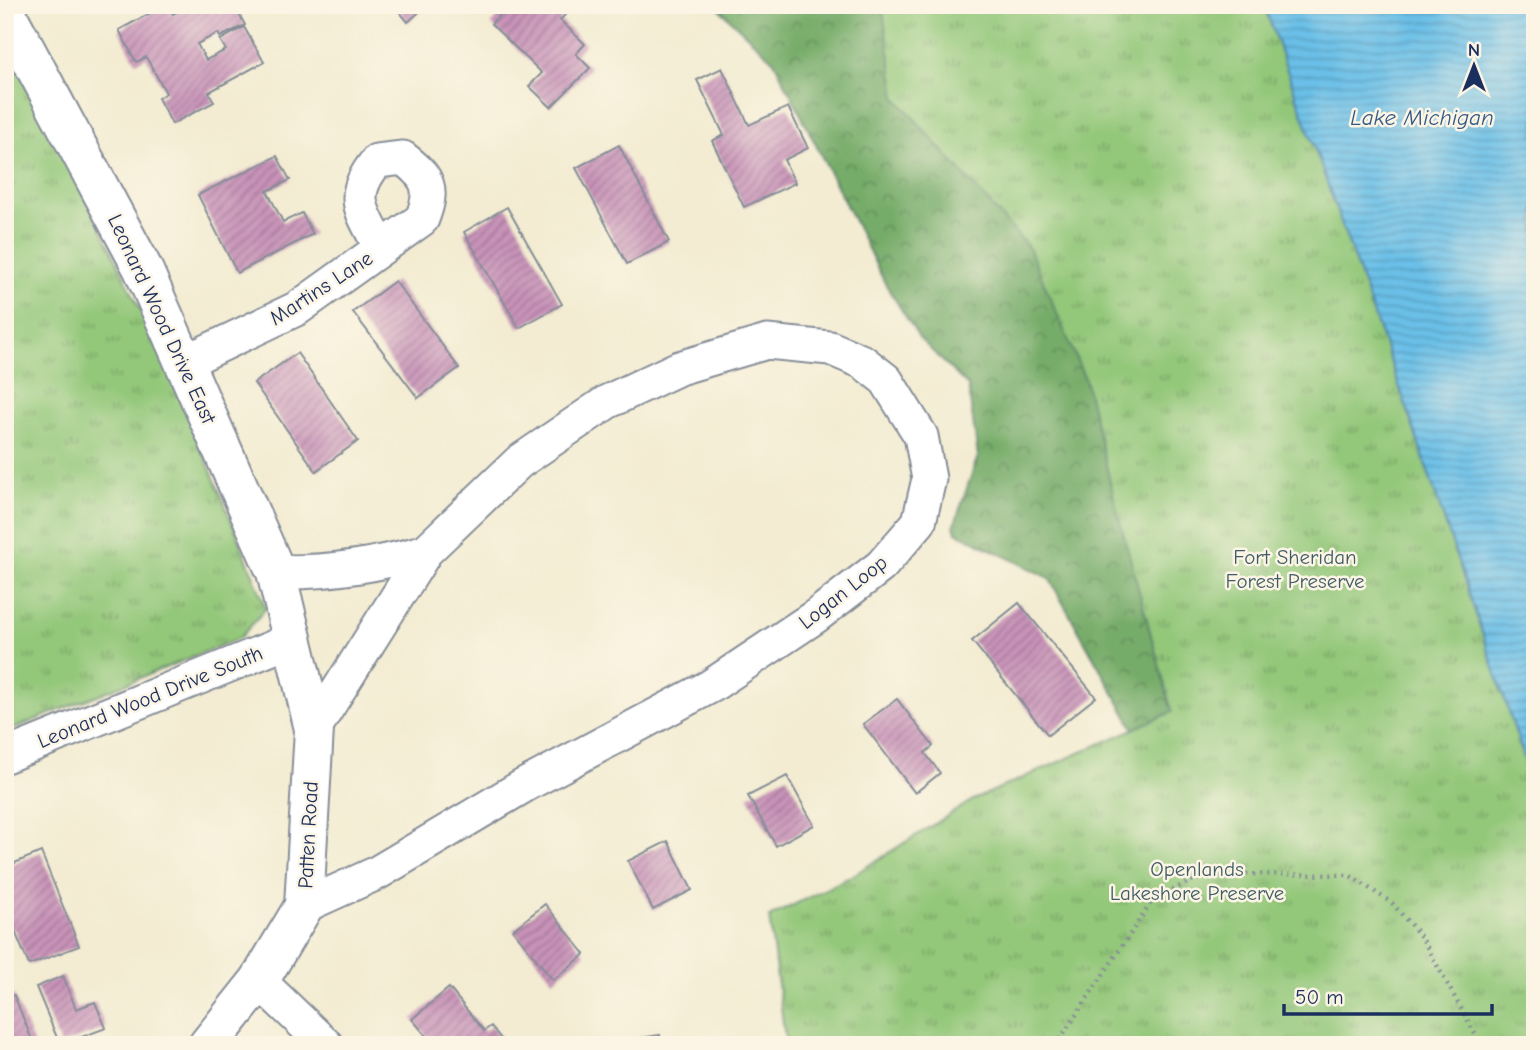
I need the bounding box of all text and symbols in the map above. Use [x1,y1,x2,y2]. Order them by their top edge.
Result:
north arrow [1438,32,1508,102]
text: N [1468,39,1480,61]
water label: Lake Michigan [1350,104,1494,131]
street label: Leonard Wood Drive East [103,210,222,428]
street label: Martins Lane [265,246,377,330]
park label: Fort Sheridan Forest Preserve [1226,545,1364,593]
street label: Logan Loop [794,550,892,634]
street label: Leonard Wood Drive South [34,641,266,753]
street label: Patten Road [293,781,323,889]
park label: Openlands Lakeshore Preserve [1110,857,1284,905]
scale bar [1284,973,1493,1017]
text: 50 m [1295,985,1344,1009]

